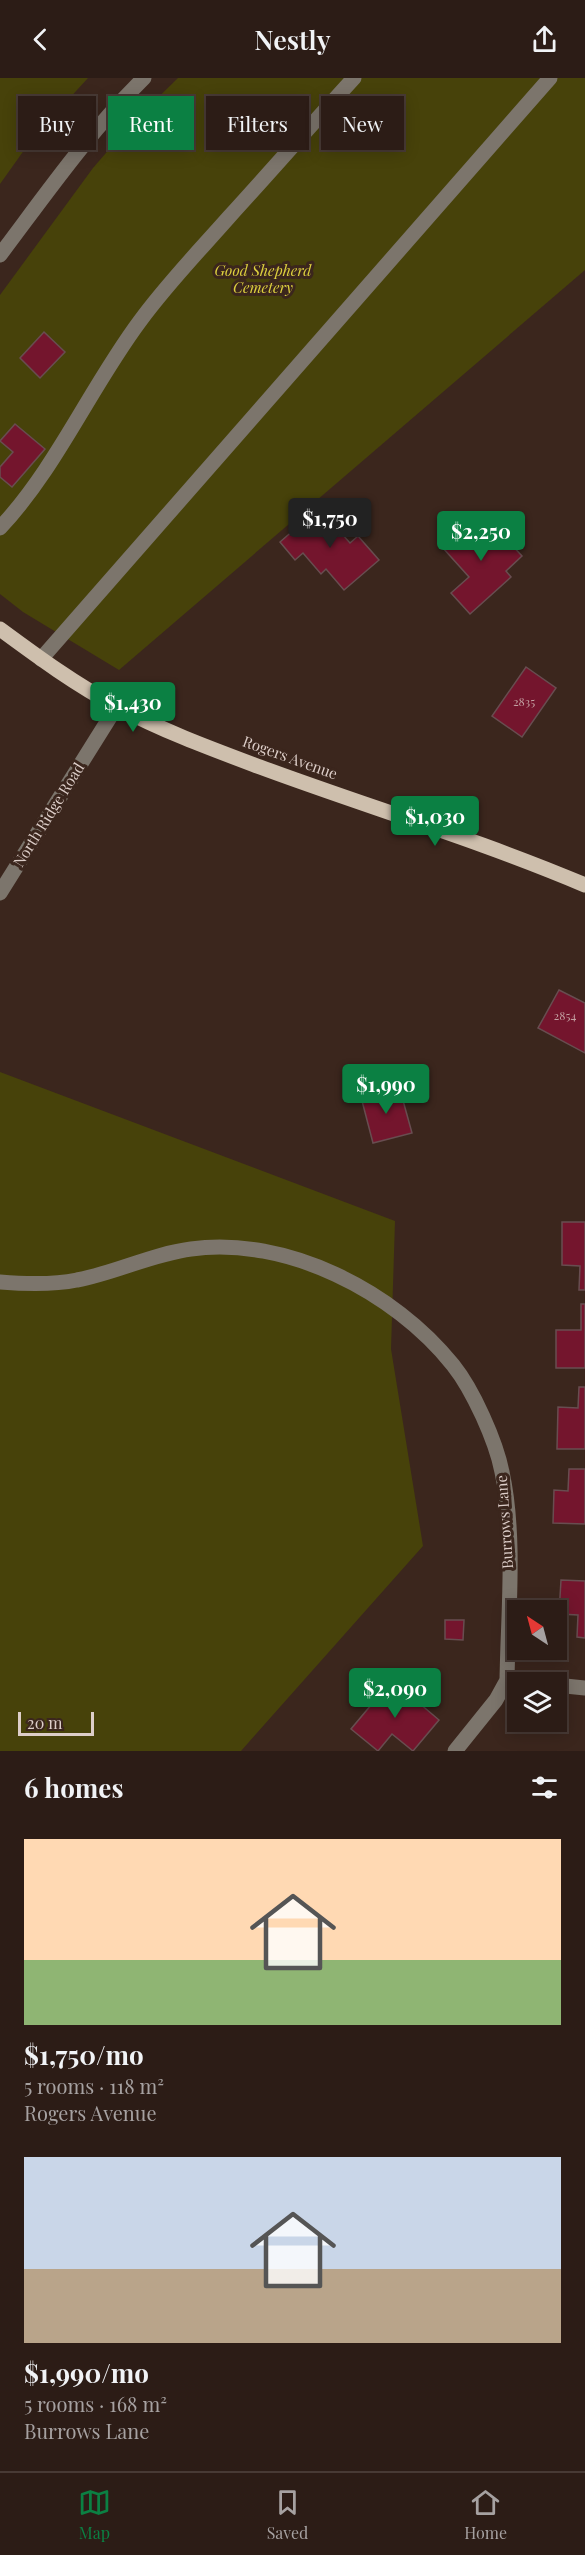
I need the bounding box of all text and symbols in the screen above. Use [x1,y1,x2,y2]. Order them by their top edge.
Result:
text: Nestly [254,21,331,57]
icon: back [24,23,57,56]
icon: share [528,23,561,56]
chip: Buy [18,96,96,150]
chip: Rent [108,96,194,150]
chip: Filters [206,96,309,150]
chip: New [321,96,404,150]
park label: Good Shepherd Cemetery [215,260,312,297]
pin: $1,750 [281,498,379,549]
text: $1,750 [302,504,358,531]
pin: $2,250 [432,511,530,562]
text: $2,250 [451,517,511,544]
pin: $1,430 [84,682,182,733]
text: $1,430 [104,688,162,715]
house number: 2835 [513,693,535,709]
street label: Rogers Avenue [240,731,340,783]
street label: North Ridge Road [8,758,88,870]
pin: $1,030 [386,796,484,847]
text: $1,030 [405,802,465,829]
house number: 2854 [554,1007,577,1023]
pin: $1,990 [337,1064,435,1115]
text: $1,990 [356,1070,416,1097]
street label: Burrows Lane [491,1475,517,1570]
north arrow [507,1600,567,1660]
map controls [507,1600,567,1732]
pin: $2,090 [346,1668,444,1719]
button: layers [507,1672,567,1732]
text: $2,090 [363,1674,427,1701]
scale bar [18,1709,94,1736]
text: 20 m [27,1712,62,1733]
text: 6 homes [24,1770,123,1805]
icon: filters [528,1771,561,1804]
icon: home [239,1878,347,1986]
text: $1,750/mo [24,2037,144,2072]
text: 5 rooms · 118 m² [24,2072,164,2099]
text: Rogers Avenue [24,2099,157,2126]
icon: home [239,2196,347,2304]
text: $1,990/mo [24,2355,149,2390]
text: 5 rooms · 168 m² [24,2390,167,2417]
text: Burrows Lane [24,2417,149,2444]
tab: Map [78,2486,111,2543]
tab: Saved [267,2486,308,2543]
tab: Home [464,2486,507,2543]

